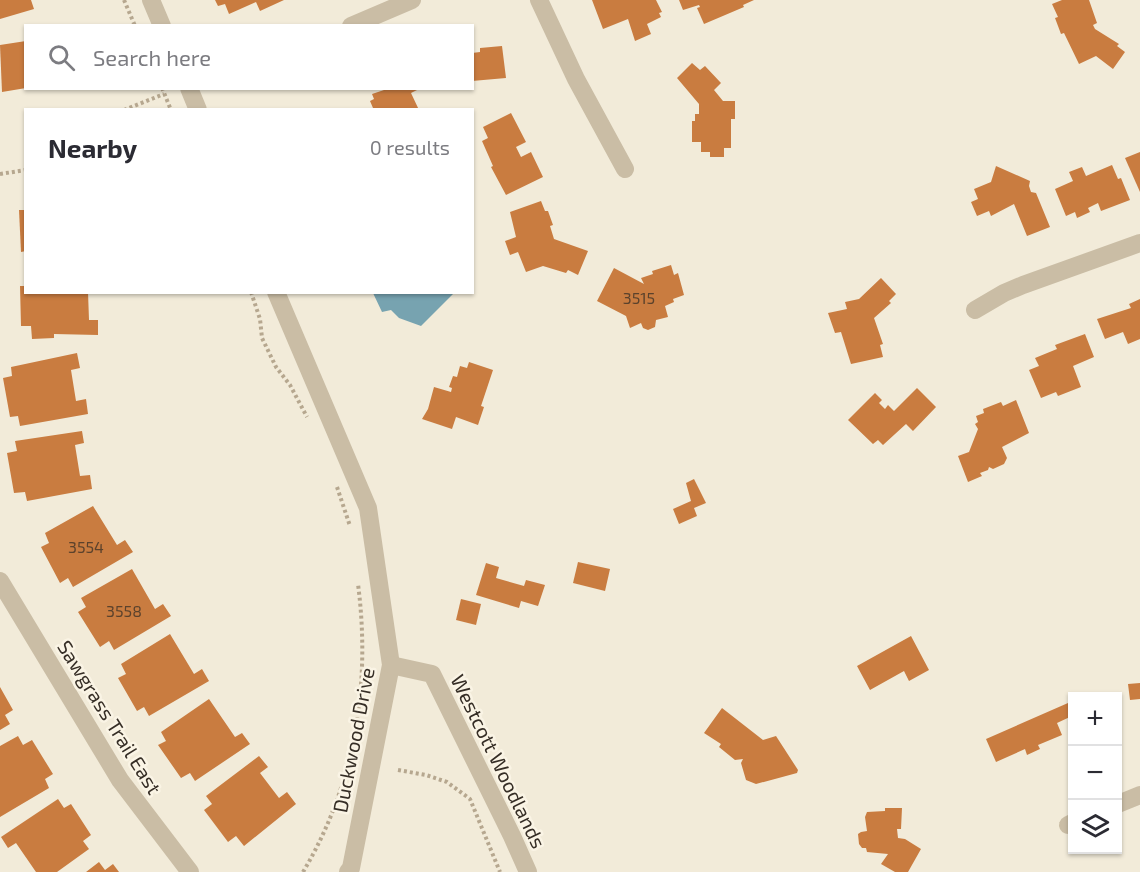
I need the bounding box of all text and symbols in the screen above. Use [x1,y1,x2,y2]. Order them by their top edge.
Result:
search box [24,24,474,90]
icon: search [45,41,78,74]
text: Search here [93,44,211,70]
text: Nearby [48,132,137,163]
text: 0 results [370,135,450,159]
house number: 3515 [623,288,655,307]
house number: 3554 [68,537,104,556]
house number: 3558 [106,601,142,620]
street label: Sawgrass Trail East [53,636,167,799]
street label: Duckwood Drive [327,665,379,815]
street label: Westcott Woodlands [446,670,552,852]
map controls [1068,692,1122,854]
button: + [1068,692,1122,746]
button: − [1068,746,1122,800]
button: layers [1068,800,1122,854]

